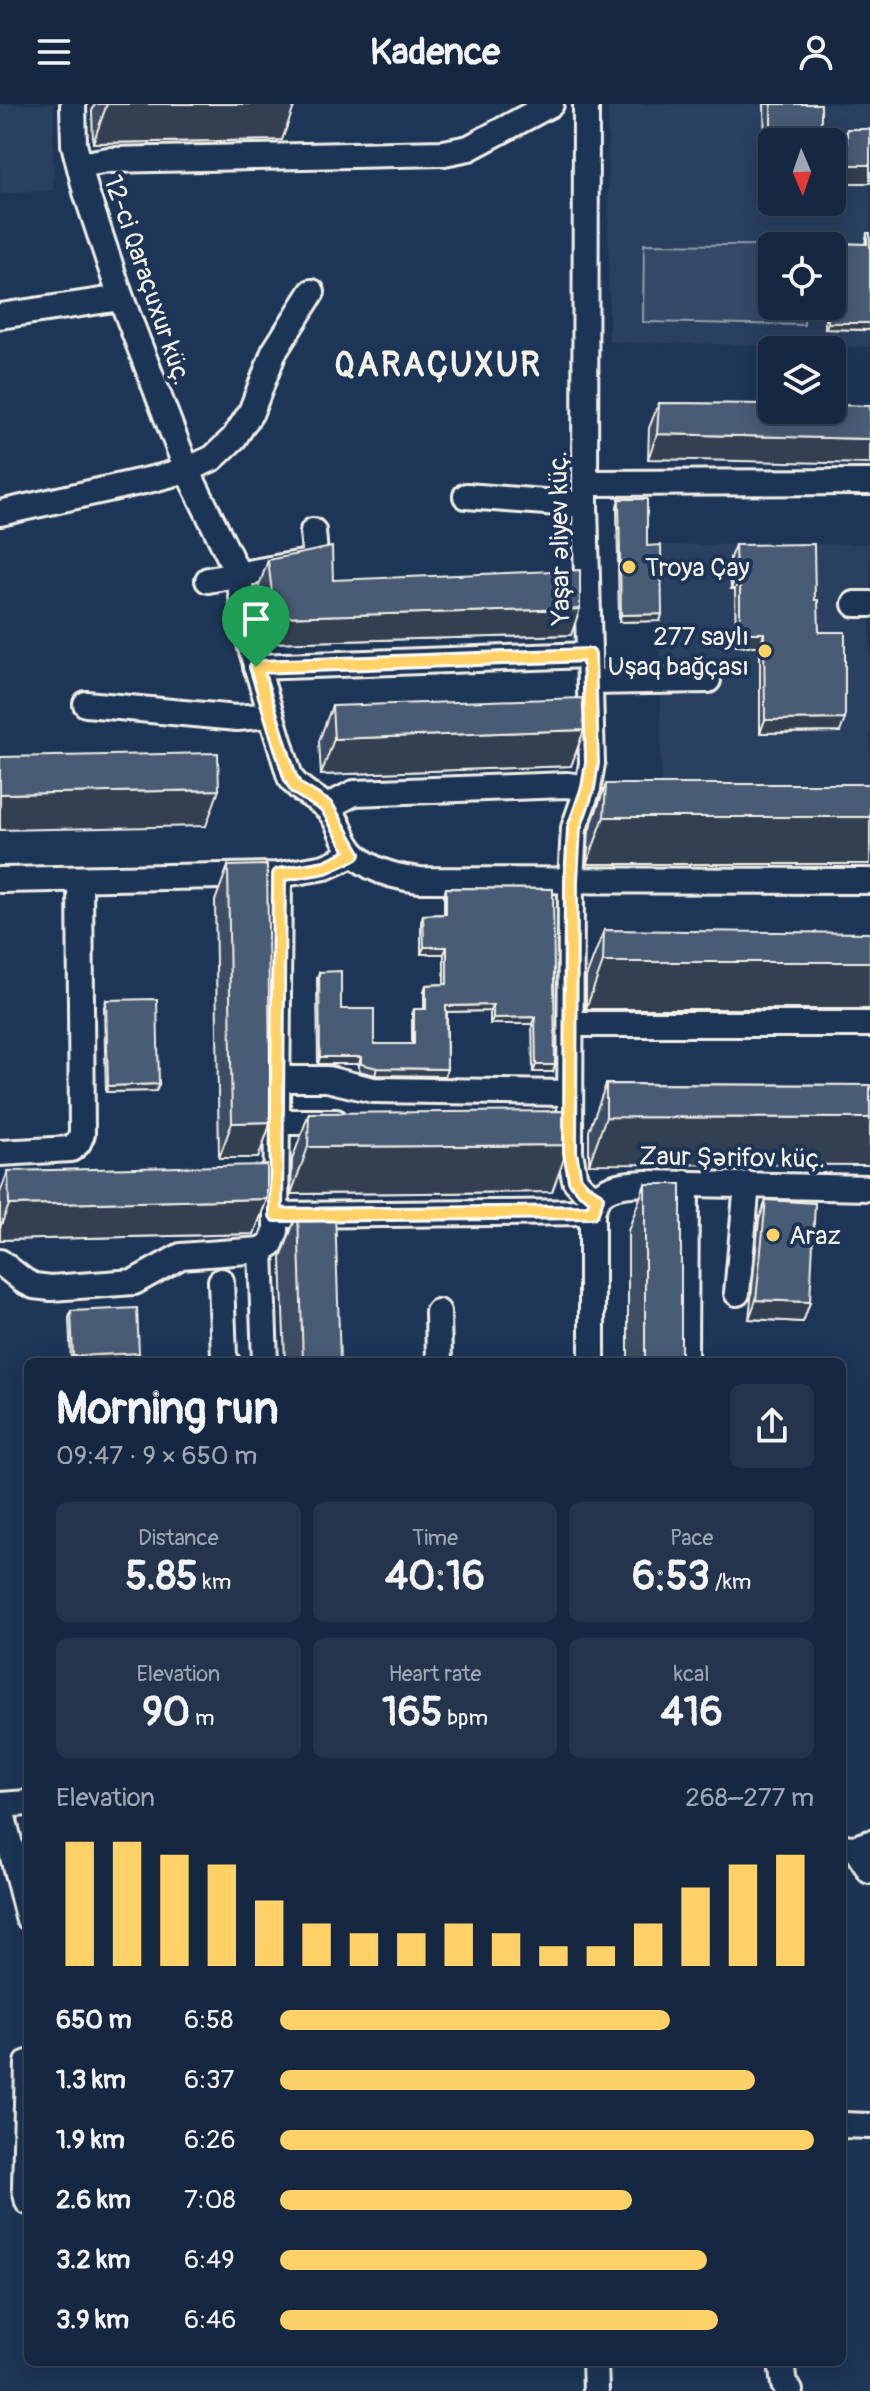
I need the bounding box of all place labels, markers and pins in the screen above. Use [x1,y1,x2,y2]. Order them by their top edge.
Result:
place label: Troya Çay [645,552,750,584]
marker: Troya Çay [620,558,638,576]
pin [222,585,290,667]
place label: 277 saylı Uşaq bağçası [608,621,749,683]
marker: 277 saylı Uşaq bağçası [756,642,774,660]
place label: Araz [789,1220,841,1252]
marker: Araz [764,1226,782,1244]

